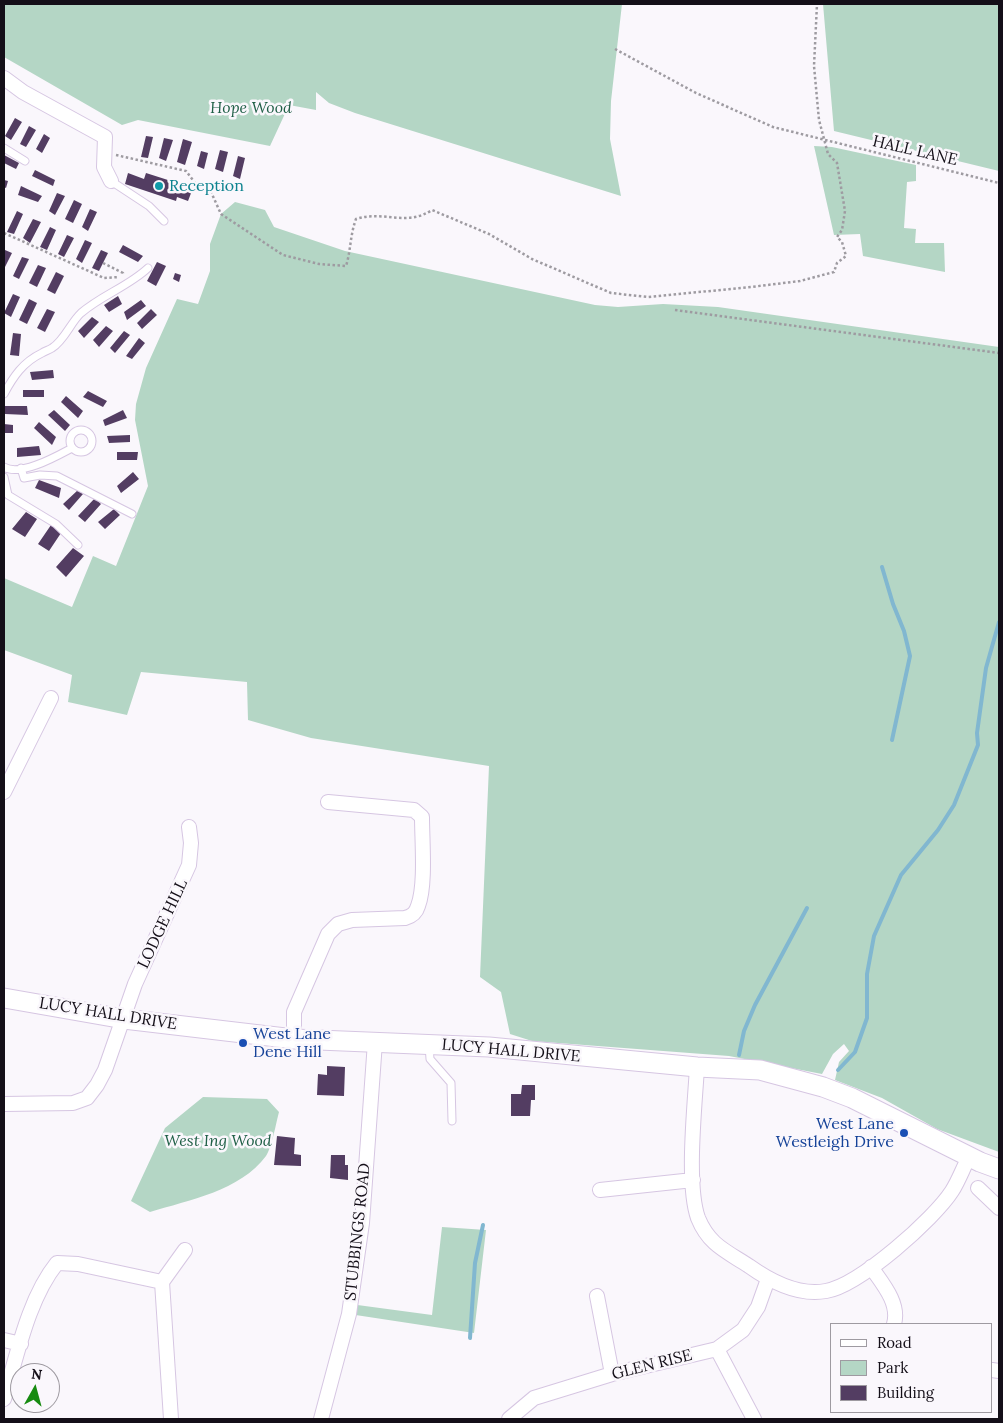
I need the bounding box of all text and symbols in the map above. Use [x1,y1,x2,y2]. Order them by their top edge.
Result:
park label: Hope Wood [210,98,292,118]
street label: HALL LANE [871,132,959,170]
place label: Reception [169,176,244,196]
marker: Reception [153,180,165,192]
street label: LODGE HILL [134,876,192,972]
street label: LUCY HALL DRIVE [38,994,178,1034]
place label: West Lane Dene Hill [253,1024,331,1062]
street label: LUCY HALL DRIVE [441,1035,581,1067]
marker: West Lane Dene Hill [237,1037,249,1049]
place label: West Lane Westleigh Drive [776,1114,894,1152]
marker: West Lane Westleigh Drive [898,1127,910,1139]
park label: West Ing Wood [164,1131,272,1151]
street label: STUBBINGS ROAD [341,1162,375,1302]
legend [830,1323,993,1413]
text: Road [877,1333,912,1352]
street label: GLEN RISE [610,1346,694,1384]
text: Park [877,1358,908,1377]
north arrow [10,1363,60,1413]
text: N [30,1365,43,1384]
text: Building [877,1383,934,1402]

